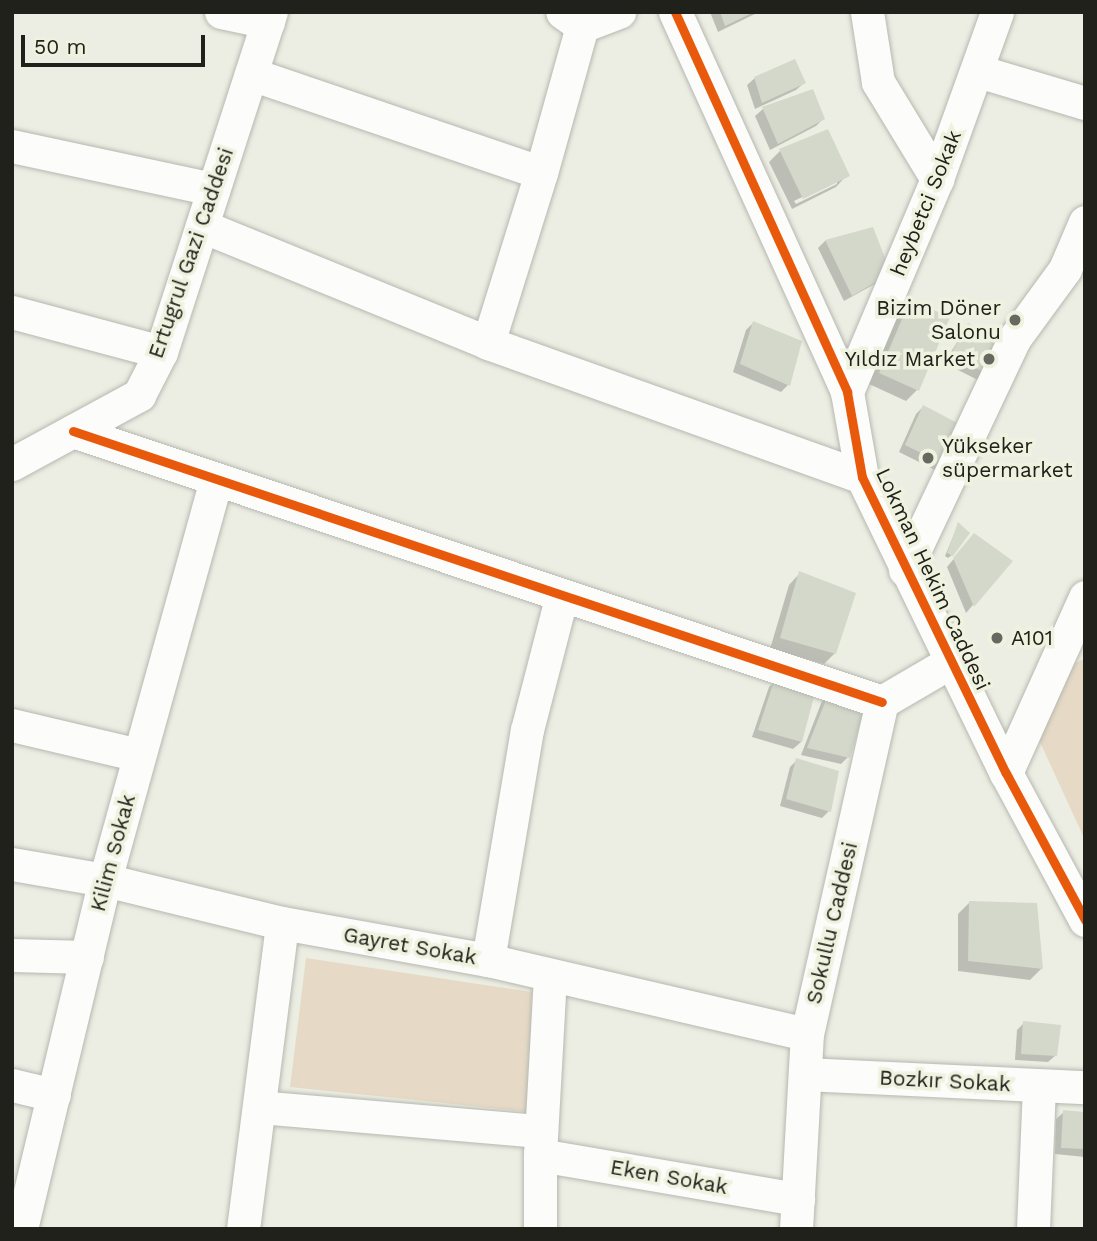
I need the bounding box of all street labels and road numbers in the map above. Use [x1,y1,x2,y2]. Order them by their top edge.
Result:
street label: heybetci Sokak [885,126,967,280]
street label: Ertugrul Gazi Caddesi [143,144,239,362]
street label: Lokman Hekim Caddesi [870,464,996,694]
street label: Kilim Sokak [85,792,141,914]
street label: Sokullu Caddesi [801,840,863,1006]
street label: Gayret Sokak [341,922,479,970]
street label: Bozkır Sokak [878,1065,1012,1097]
street label: Eken Sokak [608,1154,730,1200]

